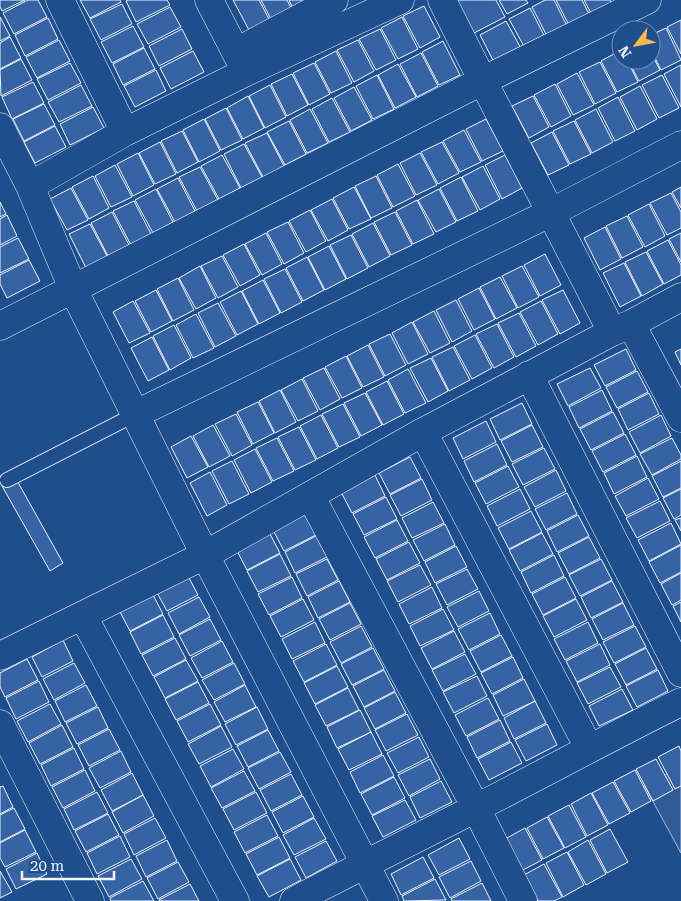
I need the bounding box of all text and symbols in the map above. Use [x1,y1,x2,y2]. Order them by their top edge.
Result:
north arrow [611,20,661,70]
text: N [615,43,635,61]
scale bar [22,848,115,880]
text: 20 m [30,857,65,875]

